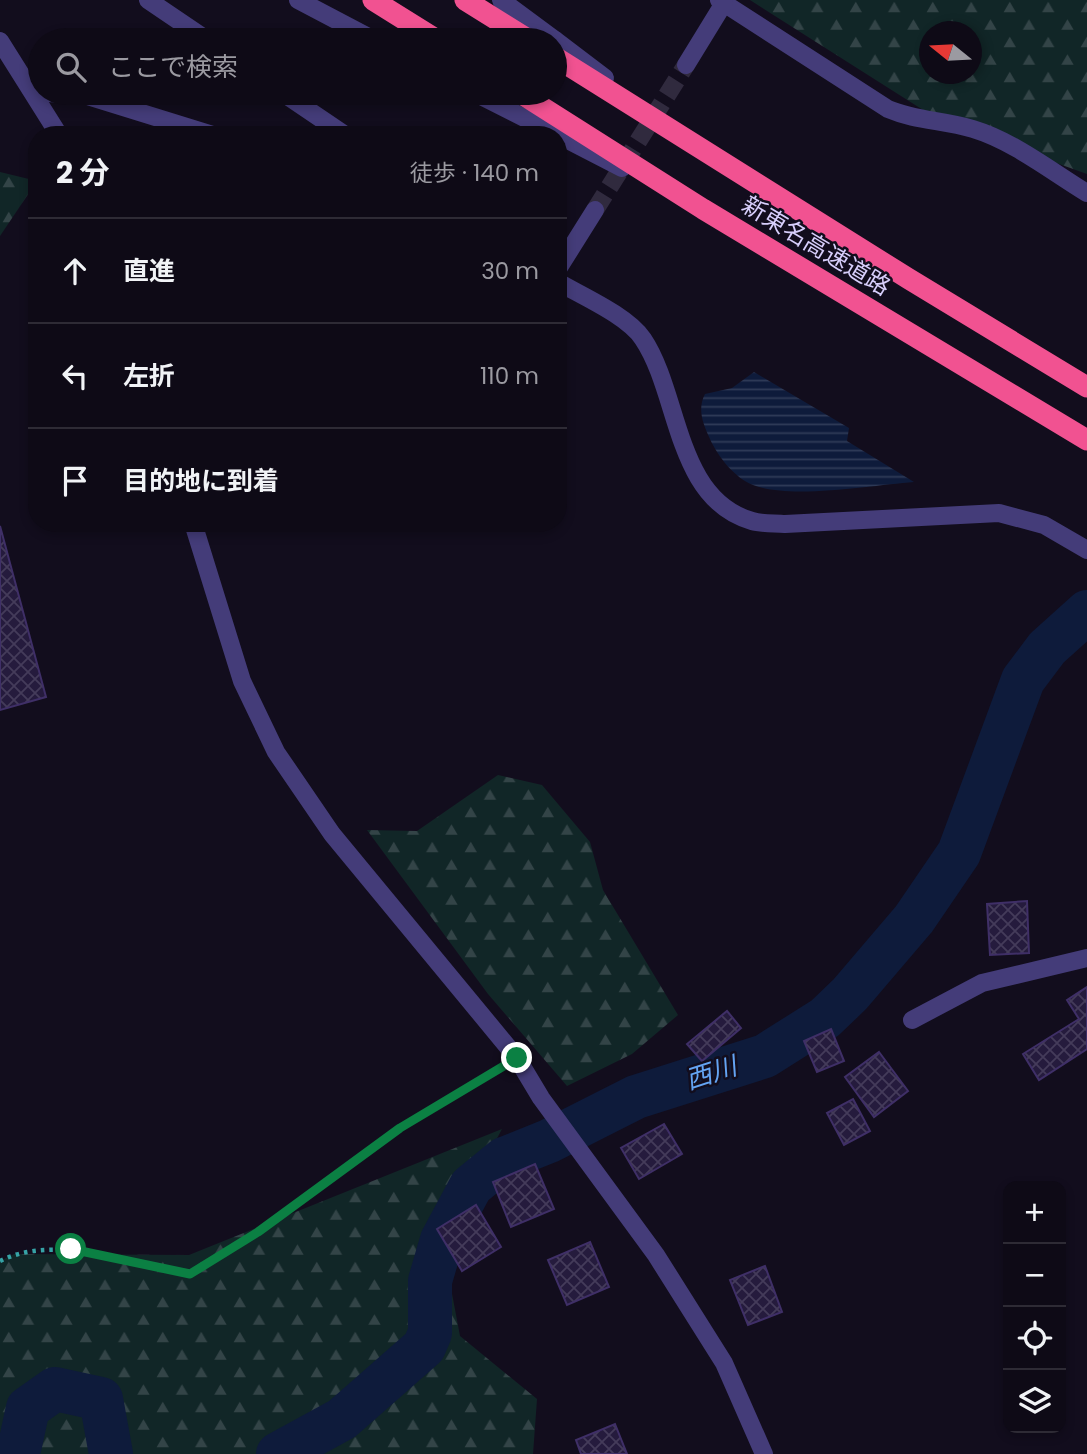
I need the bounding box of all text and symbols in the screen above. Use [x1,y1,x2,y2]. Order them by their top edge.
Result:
north arrow [919,21,982,84]
search box [28,28,567,105]
icon: search [52,48,90,86]
text: ここで検索 [108,49,238,85]
text: 2 分 [56,151,110,194]
text: 徒歩 · 140 m [410,157,539,189]
street label: 新東名高速道路 [736,188,897,303]
icon: ahead [56,252,94,290]
text: 直進 [123,253,175,289]
text: 30 m [481,255,539,287]
icon: left [56,357,94,395]
text: 左折 [123,358,175,394]
text: 110 m [480,360,539,392]
icon: arrive [56,462,94,500]
text: 目的地に到着 [123,463,279,499]
route end [501,1042,532,1073]
water label: 西川 [681,1047,744,1098]
map controls [1003,1181,1066,1433]
button: + [1003,1181,1066,1244]
route start [55,1233,86,1264]
button: − [1003,1244,1066,1307]
button: locate [1003,1307,1066,1370]
button: layers [1003,1370,1066,1433]

